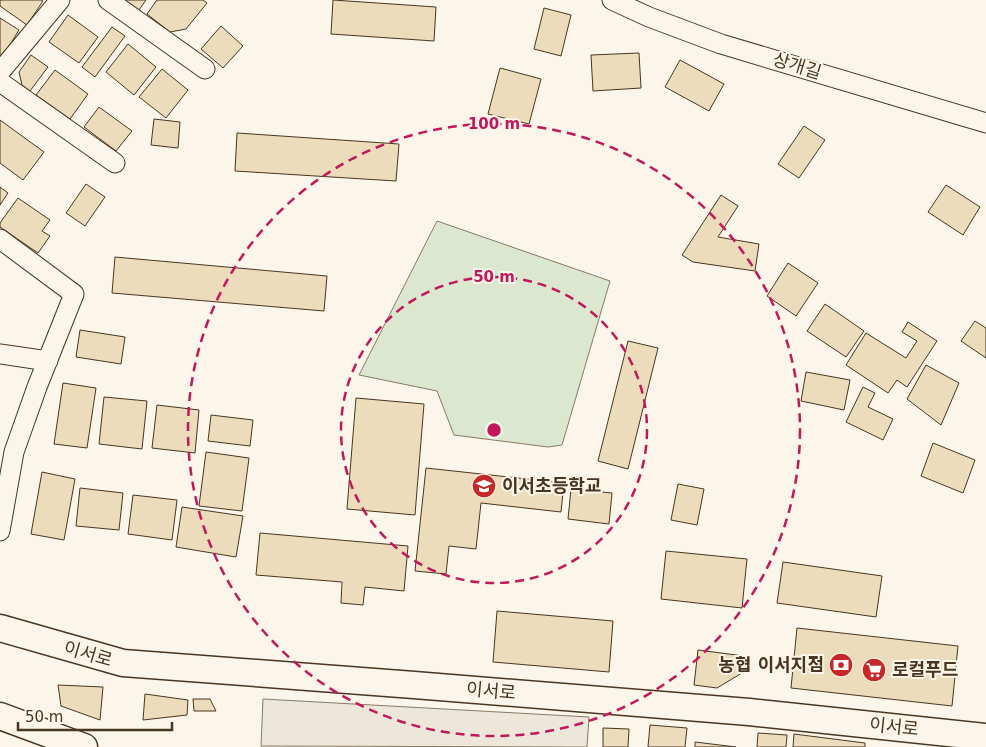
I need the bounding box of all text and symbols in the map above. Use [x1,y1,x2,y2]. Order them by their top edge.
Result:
street label: 상개길 [770,48,824,83]
text: 100 m [468,115,520,133]
text: 50 m [473,268,515,286]
centre of rings [485,421,503,439]
school or university icon: 이서초등학교 [471,473,497,499]
place label: 이서초등학교 [502,475,601,496]
street label: 이서로 [61,637,115,670]
bank icon: 농협 이서지점 [828,652,854,678]
place label: 농협 이서지점 [718,654,824,675]
supermarket icon: 로컬푸드 [861,657,887,683]
place label: 로컬푸드 [892,659,958,680]
street label: 이서로 [465,678,517,703]
scale bar [18,700,171,732]
text: 50 m [25,708,63,726]
street label: 이서로 [868,713,920,740]

